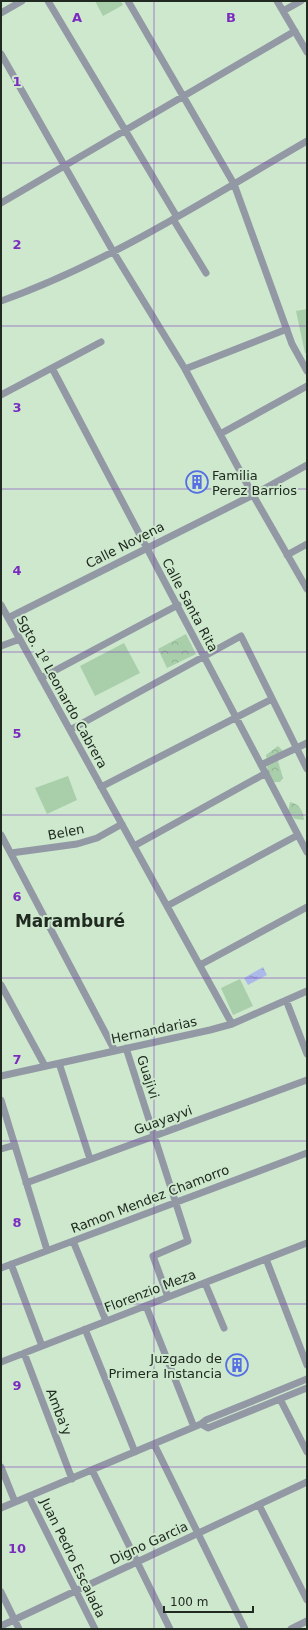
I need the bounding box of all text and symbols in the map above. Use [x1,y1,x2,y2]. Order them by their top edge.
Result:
text: A [72,10,82,25]
text: B [226,10,236,25]
text: 1 [12,74,22,89]
text: 2 [12,237,22,252]
text: 3 [12,400,22,415]
place label: Familia Perez Barrios [212,468,297,498]
building icon: Familia Perez Barrios [184,469,210,495]
street label: Calle Novena [83,519,167,571]
street label: Calle Santa Rita [159,556,221,654]
text: 4 [12,563,22,578]
street label: Sgto. 1º Leonardo Cabrera [14,613,110,771]
text: 5 [12,726,22,741]
street label: Belen [47,821,85,843]
text: 6 [12,889,22,904]
district label: Maramburé [15,911,125,931]
street label: Hernandarias [110,1014,198,1046]
text: 7 [12,1052,22,1067]
street label: Guajivi [134,1053,162,1101]
street label: Guayayvi [132,1103,194,1137]
street label: Ramon Mendez Chamorro [69,1162,231,1236]
text: 8 [12,1215,22,1230]
street label: Florenzio Meza [102,1267,198,1315]
place label: Juzgado de Primera Instancia [108,1351,222,1381]
building icon: Juzgado de Primera Instancia [224,1352,250,1378]
text: 9 [12,1378,22,1393]
street label: Amba'y [43,1386,75,1438]
street label: Juan Pedro Escalada [37,1495,108,1620]
street label: Digno Garcia [108,1518,190,1568]
text: 10 [8,1541,26,1556]
scale bar [164,1588,253,1614]
text: 100 m [170,1595,208,1609]

